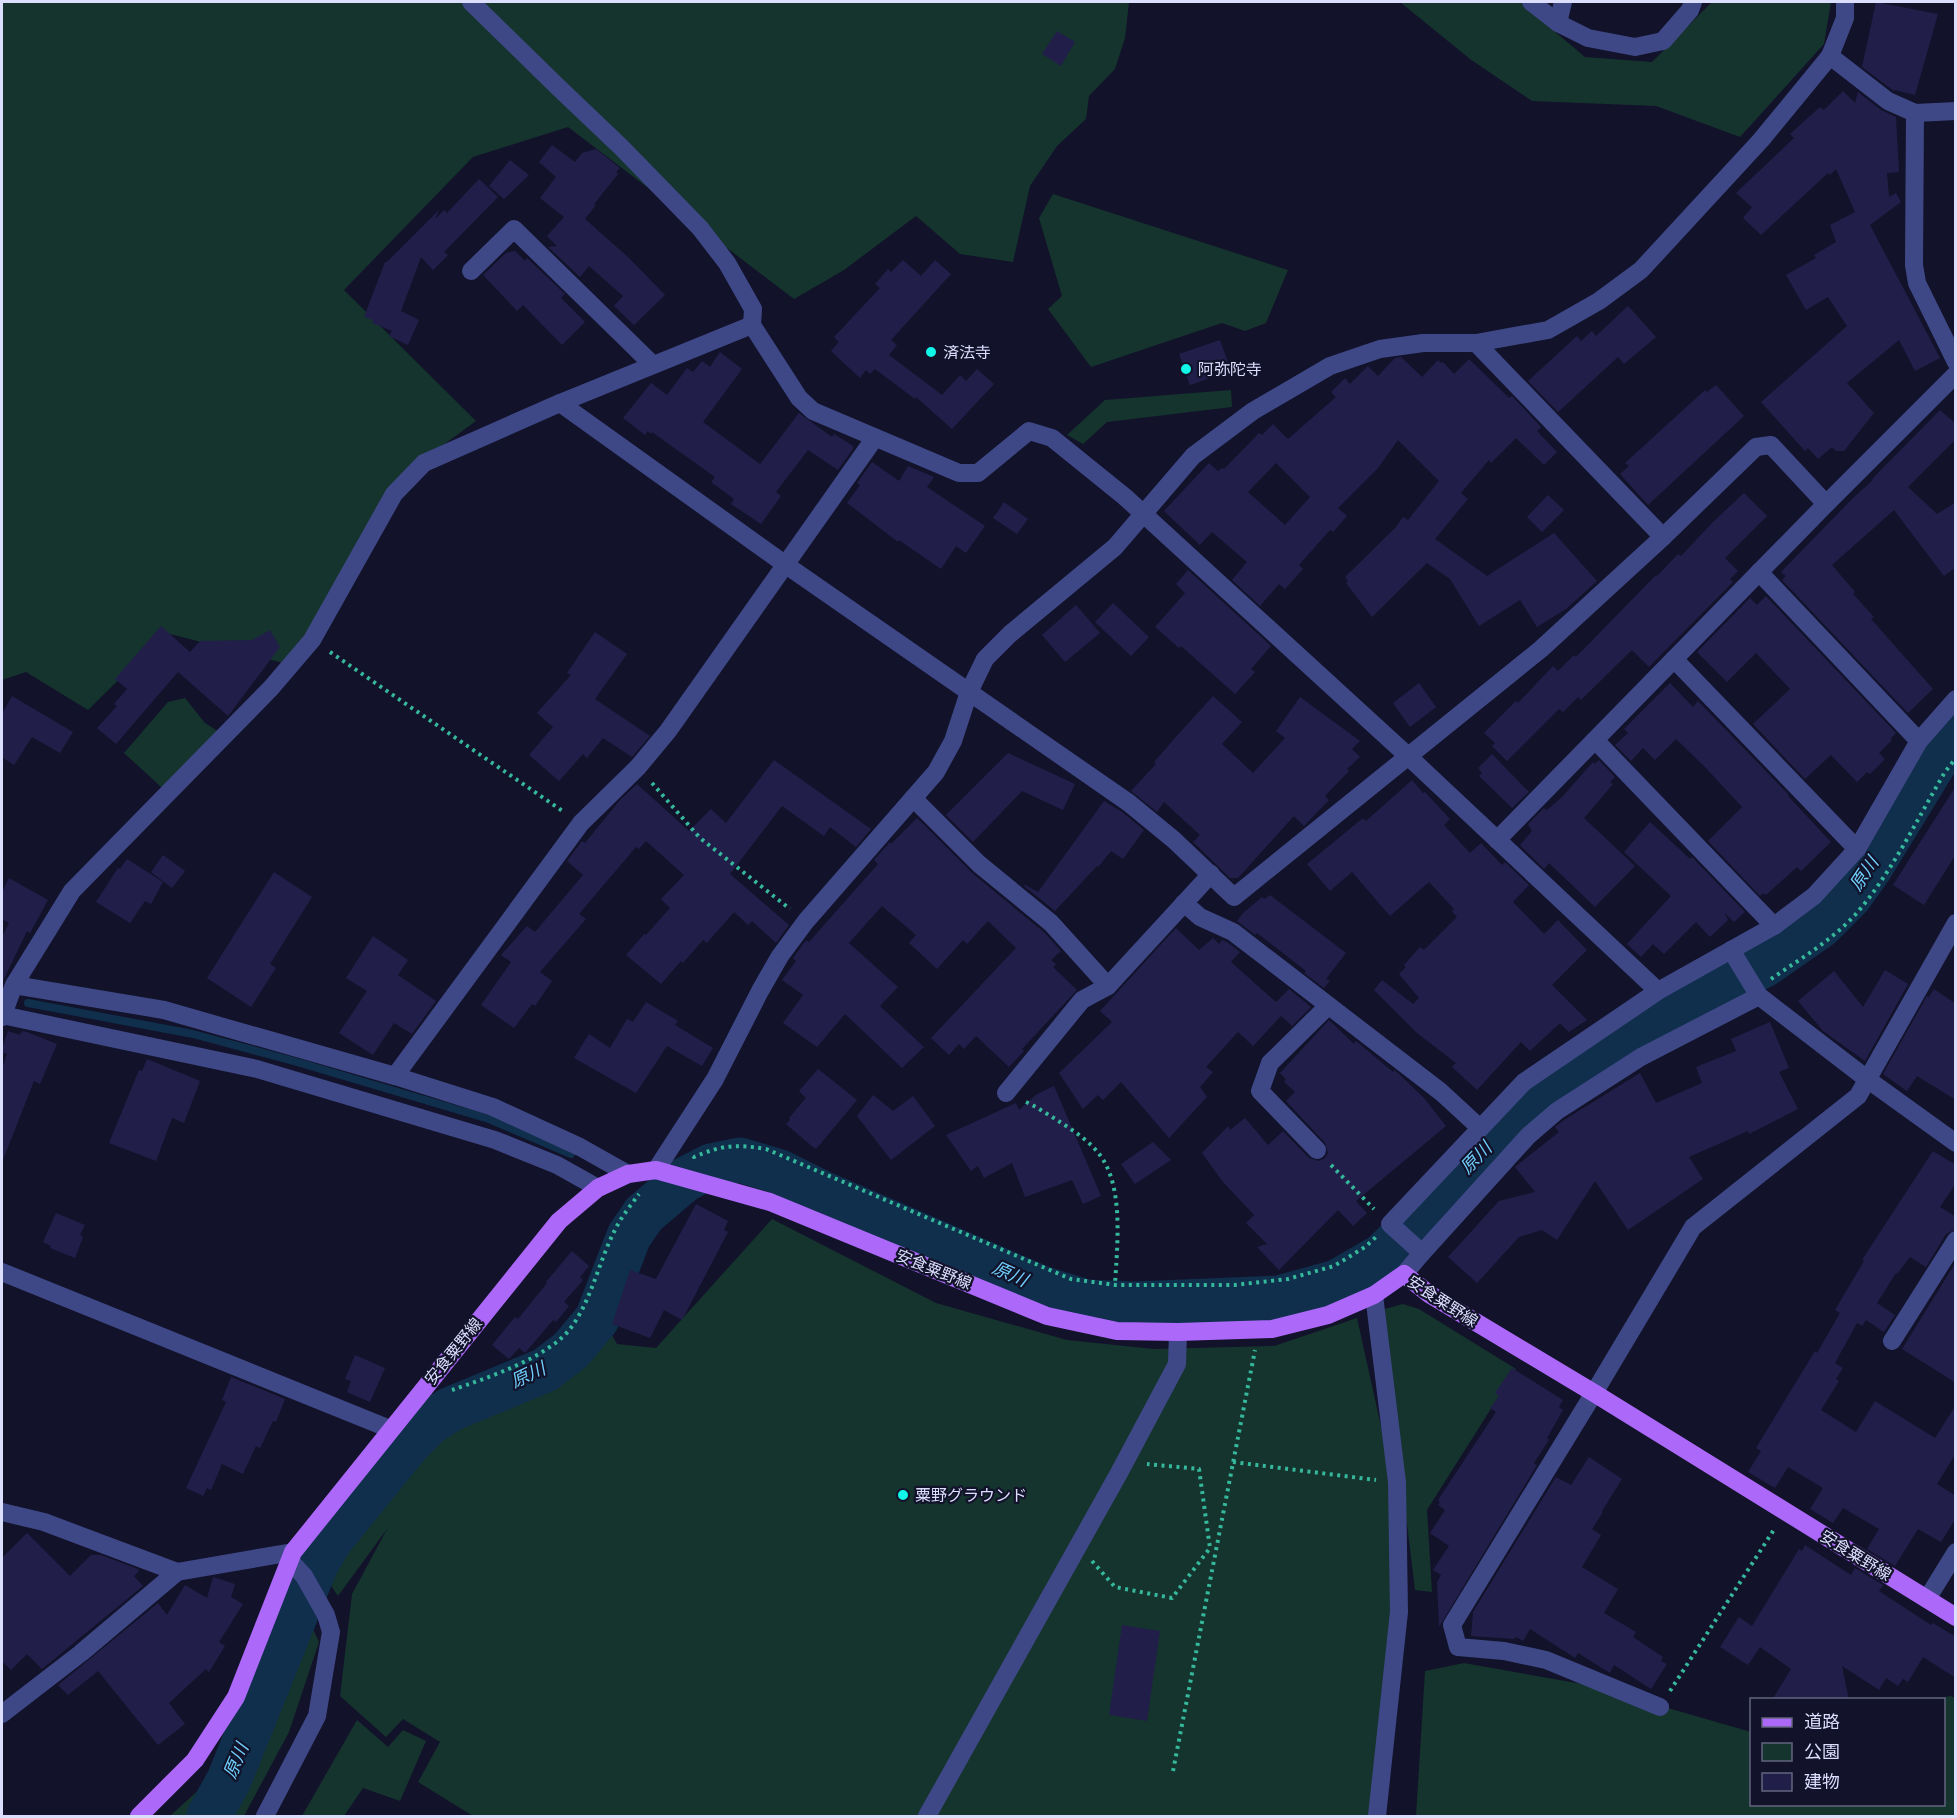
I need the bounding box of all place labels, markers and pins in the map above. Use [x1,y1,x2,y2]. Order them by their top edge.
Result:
place label: 済法寺 [943,342,991,363]
marker: 済法寺 [924,345,938,359]
place label: 阿弥陀寺 [1198,359,1262,380]
marker: 阿弥陀寺 [1179,362,1193,376]
place label: 粟野グラウンド [915,1485,1027,1506]
marker: 粟野グラウンド [896,1488,910,1502]

